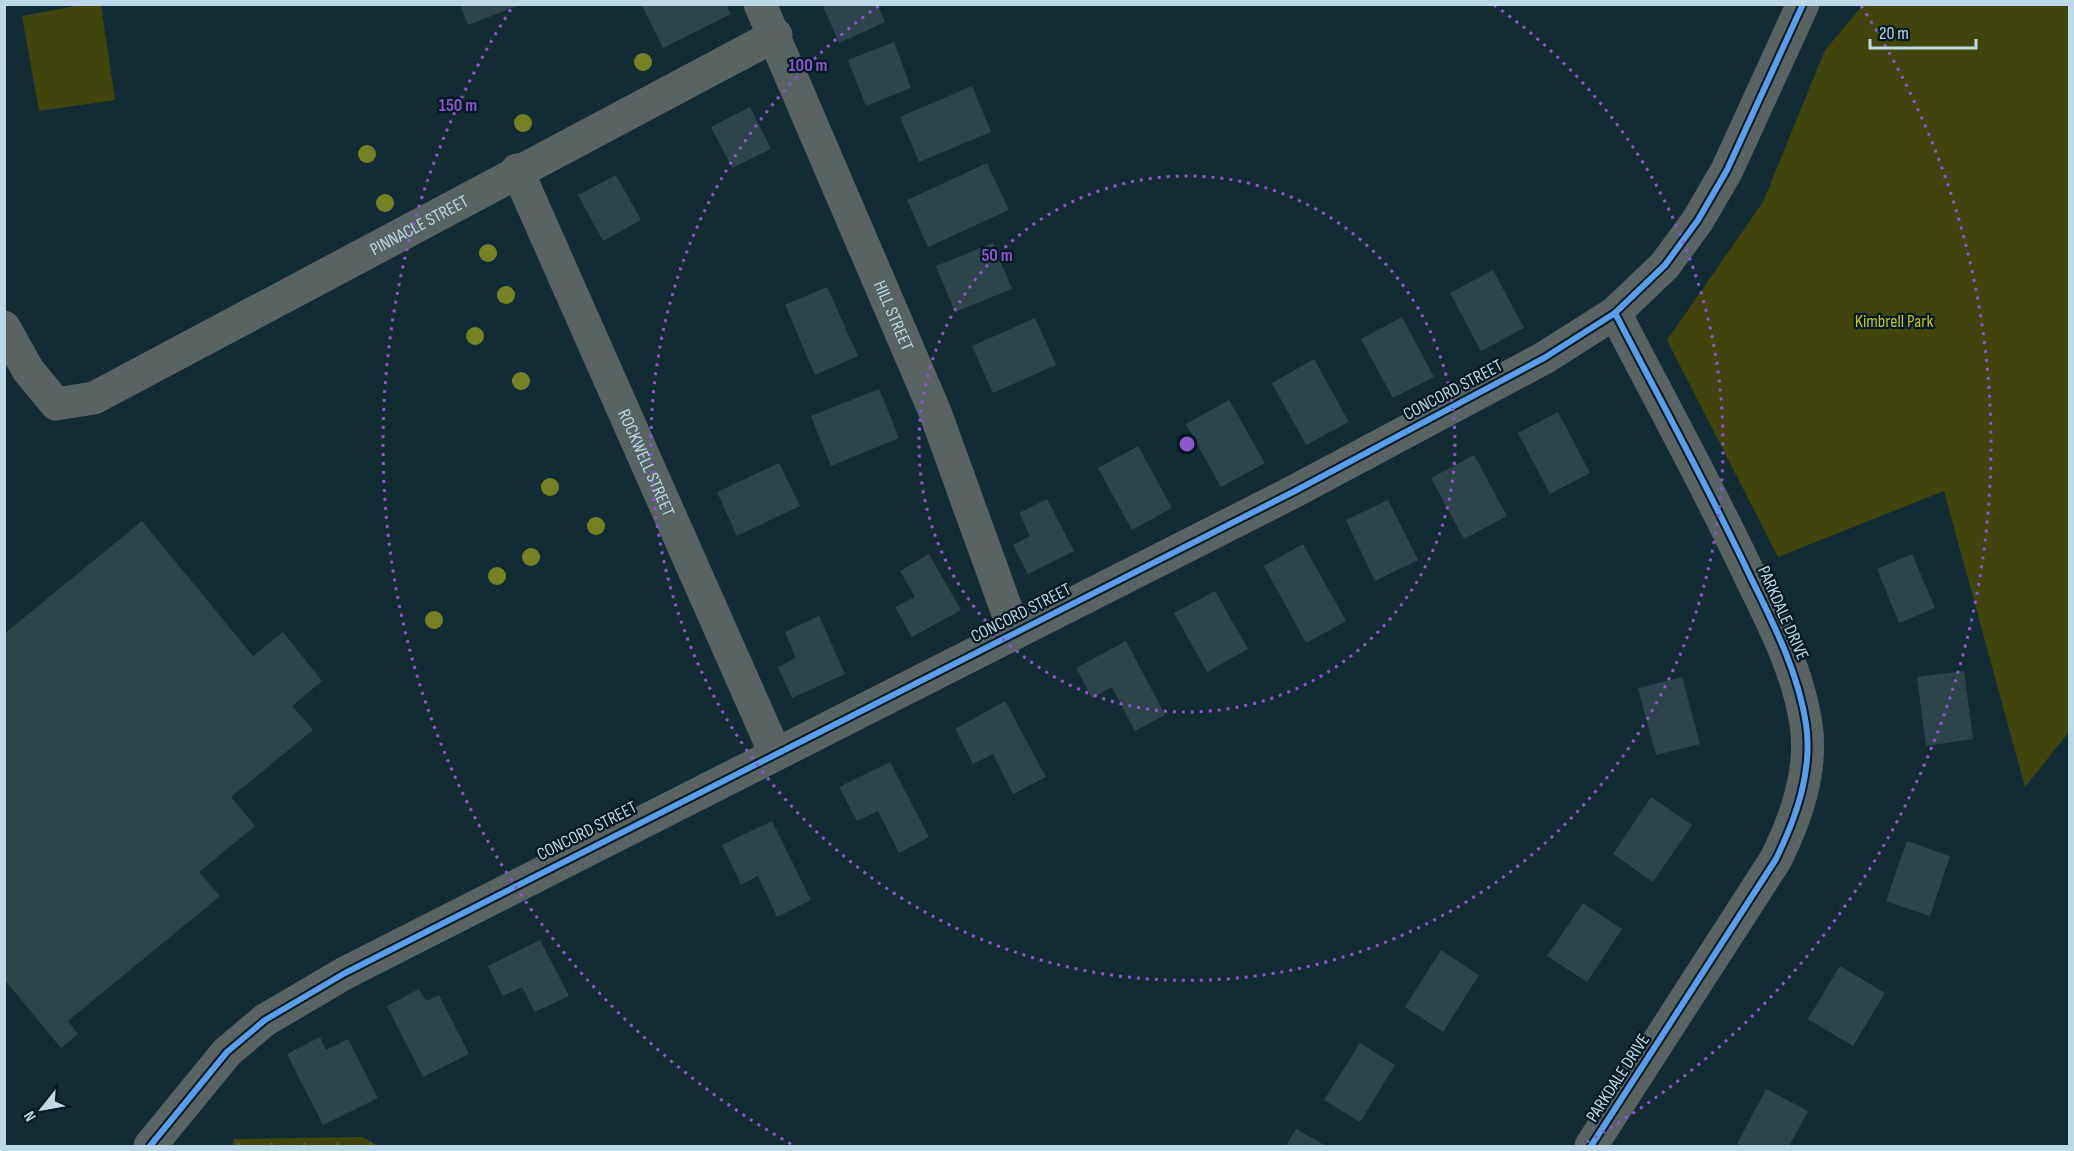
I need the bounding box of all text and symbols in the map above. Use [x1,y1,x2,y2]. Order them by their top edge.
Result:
scale bar [1870,12,1976,50]
text: 20 m [1879,23,1909,44]
text: 100 m [789,55,828,76]
text: 150 m [439,95,477,116]
street label: PINNACLE STREET [366,190,472,260]
text: 50 m [981,245,1013,266]
street label: HILL STREET [869,277,918,354]
park label: Kimbrell Park [1855,311,1933,332]
street label: CONCORD STREET [1400,355,1506,425]
street label: ROCKWELL STREET [614,406,679,519]
centre of rings [1177,434,1197,454]
street label: PARKDALE DRIVE [1753,563,1813,663]
street label: CONCORD STREET [967,579,1075,647]
street label: CONCORD STREET [533,797,641,865]
street label: PARKDALE DRIVE [1582,1030,1654,1126]
north arrow [12,1079,72,1139]
text: N [20,1107,41,1125]

